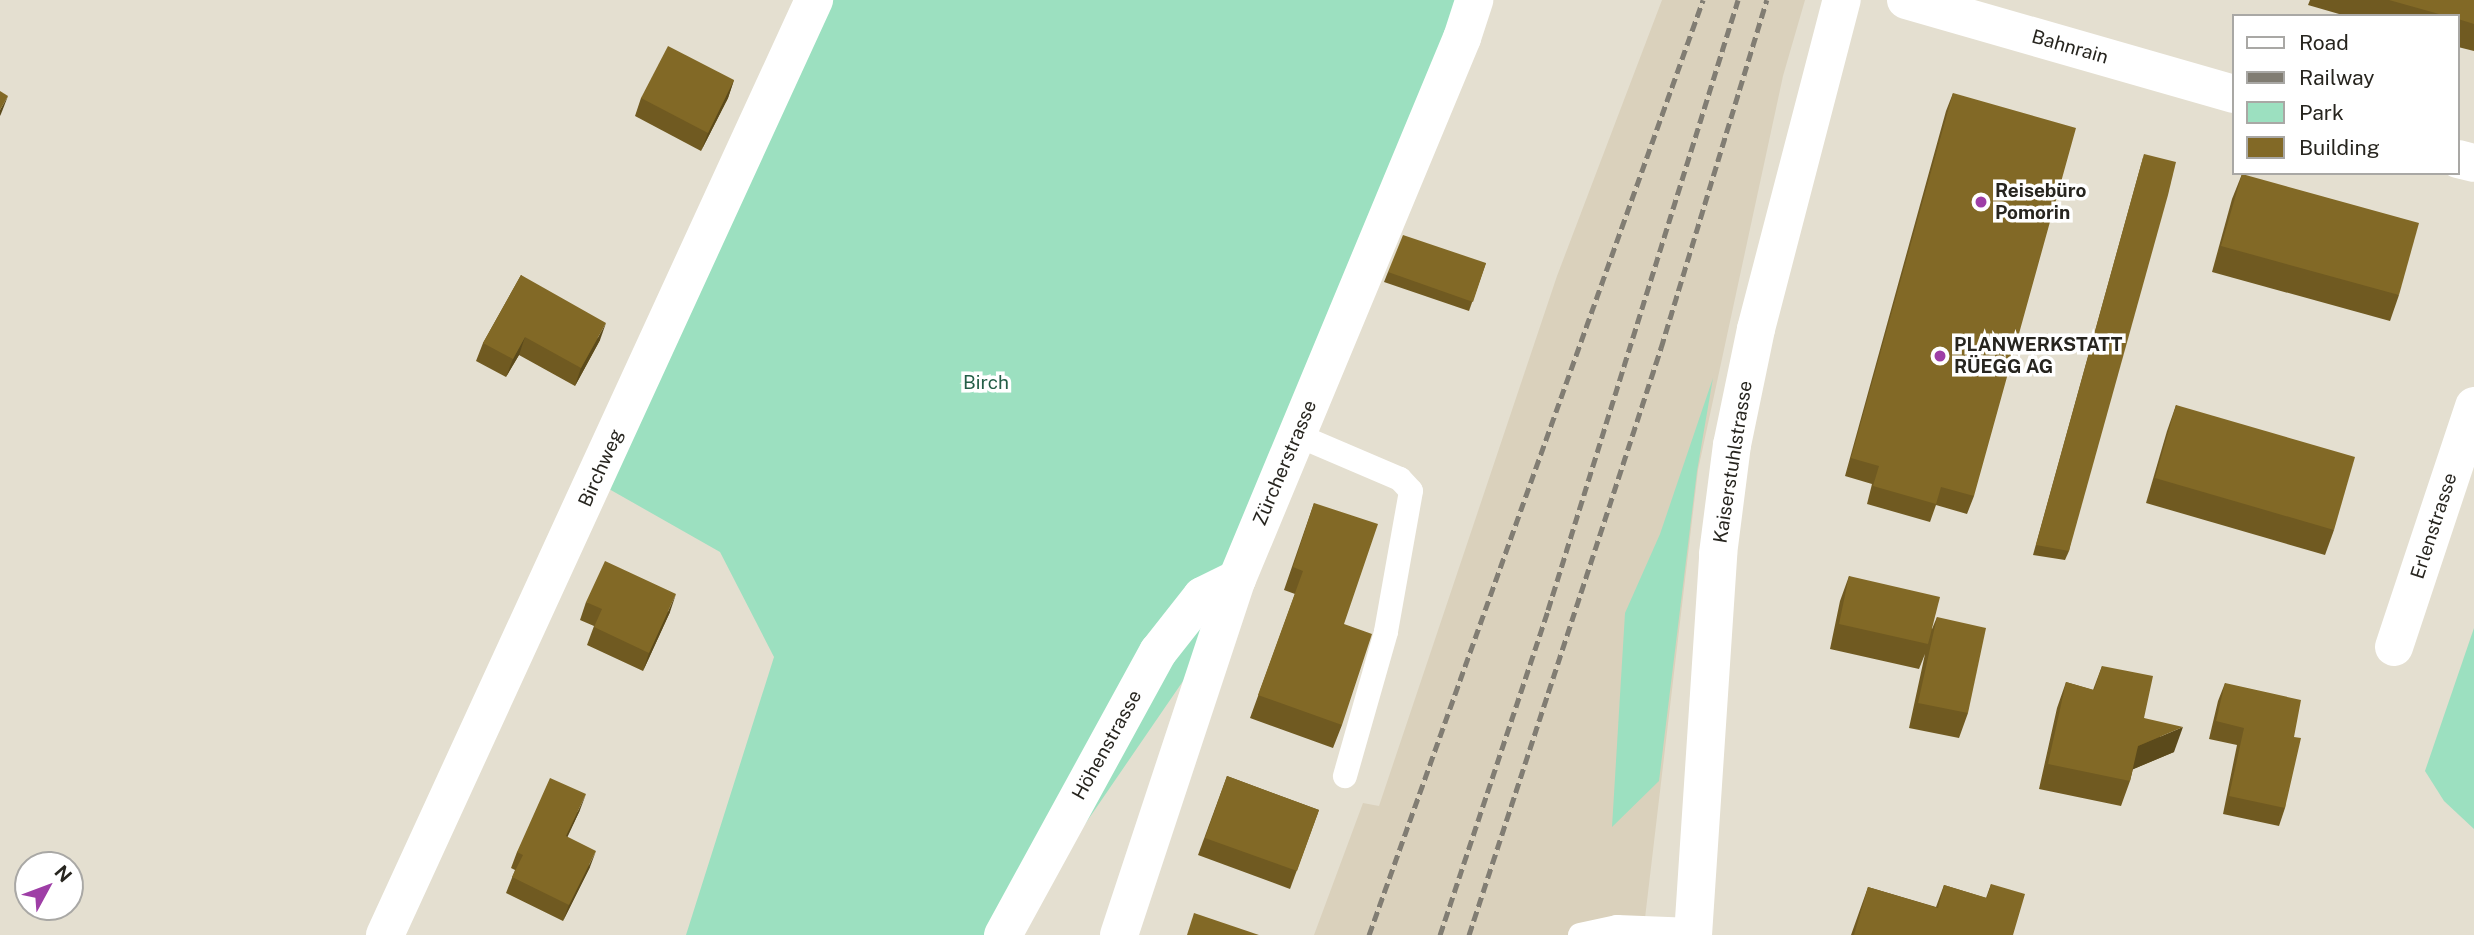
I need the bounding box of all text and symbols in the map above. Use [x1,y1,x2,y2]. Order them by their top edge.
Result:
legend [2232,14,2460,175]
street label: Bahnrain [2029,25,2111,69]
text: Road [2299,30,2349,55]
text: Railway [2299,65,2375,90]
text: Park [2299,100,2344,125]
text: Building [2299,135,2380,160]
place label: Reisebüro Pomorin [1995,180,2086,224]
marker: Reisebüro Pomorin [1973,194,1989,210]
place label: PLANWERKSTATT RÜEGG AG [1954,334,2122,378]
marker: PLANWERKSTATT RÜEGG AG [1932,348,1948,364]
park label: Birch [963,372,1009,394]
street label: Kaiserstuhlstrasse [1709,379,1757,545]
street label: Zürcherstrasse [1248,397,1322,529]
street label: Birchweg [574,426,628,510]
street label: Erlenstrasse [2406,470,2462,582]
street label: Höhenstrasse [1067,686,1147,804]
north arrow [14,851,84,921]
text: N [50,861,77,886]

